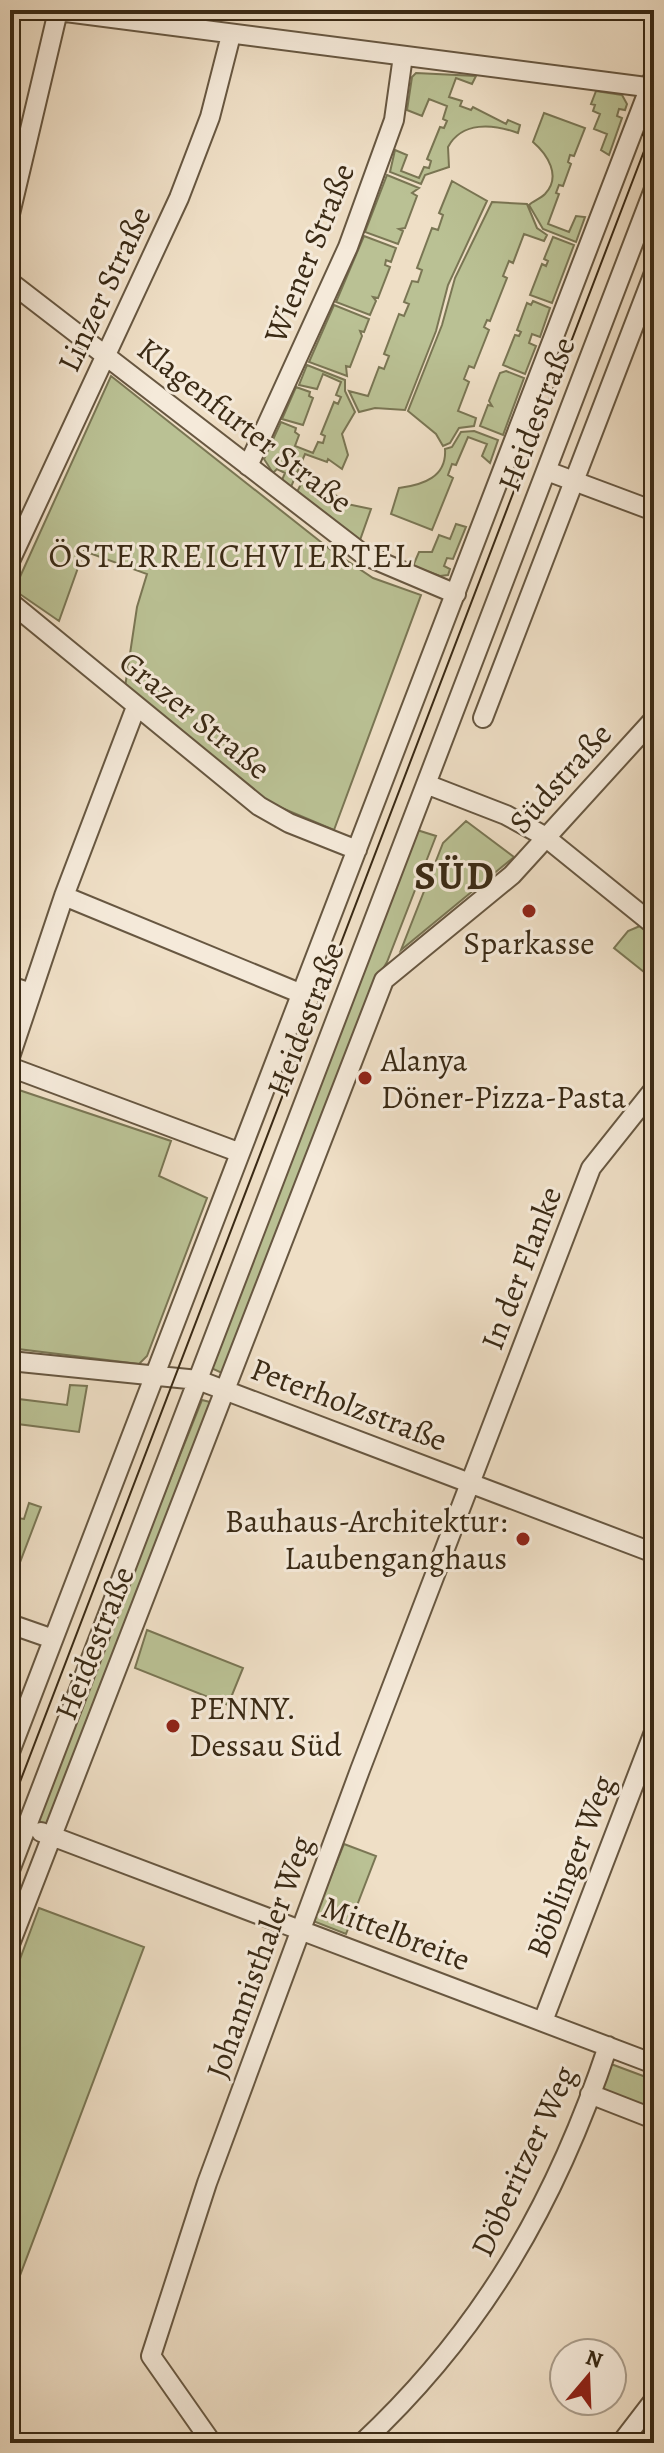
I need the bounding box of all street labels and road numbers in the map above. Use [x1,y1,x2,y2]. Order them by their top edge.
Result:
street label: Wiener Straße [253,157,365,350]
street label: Linzer Straße [46,199,162,379]
street label: Klagenfurter Straße [128,327,362,523]
street label: Heidestraße [486,331,586,497]
street label: Grazer Straße [110,640,280,790]
street label: Südstraße [498,713,622,843]
street label: Heidestraße [255,936,355,1102]
street label: In der Flanke [470,1180,572,1356]
street label: Peterholzstraße [245,1346,453,1462]
street label: Heidestraße [43,1560,145,1726]
street label: Böblinger Weg [515,1769,625,1963]
street label: Johannisthaler Weg [195,1830,323,2084]
street label: Mittelbreite [316,1885,476,1981]
street label: Döberitzer Weg [460,2058,586,2264]

